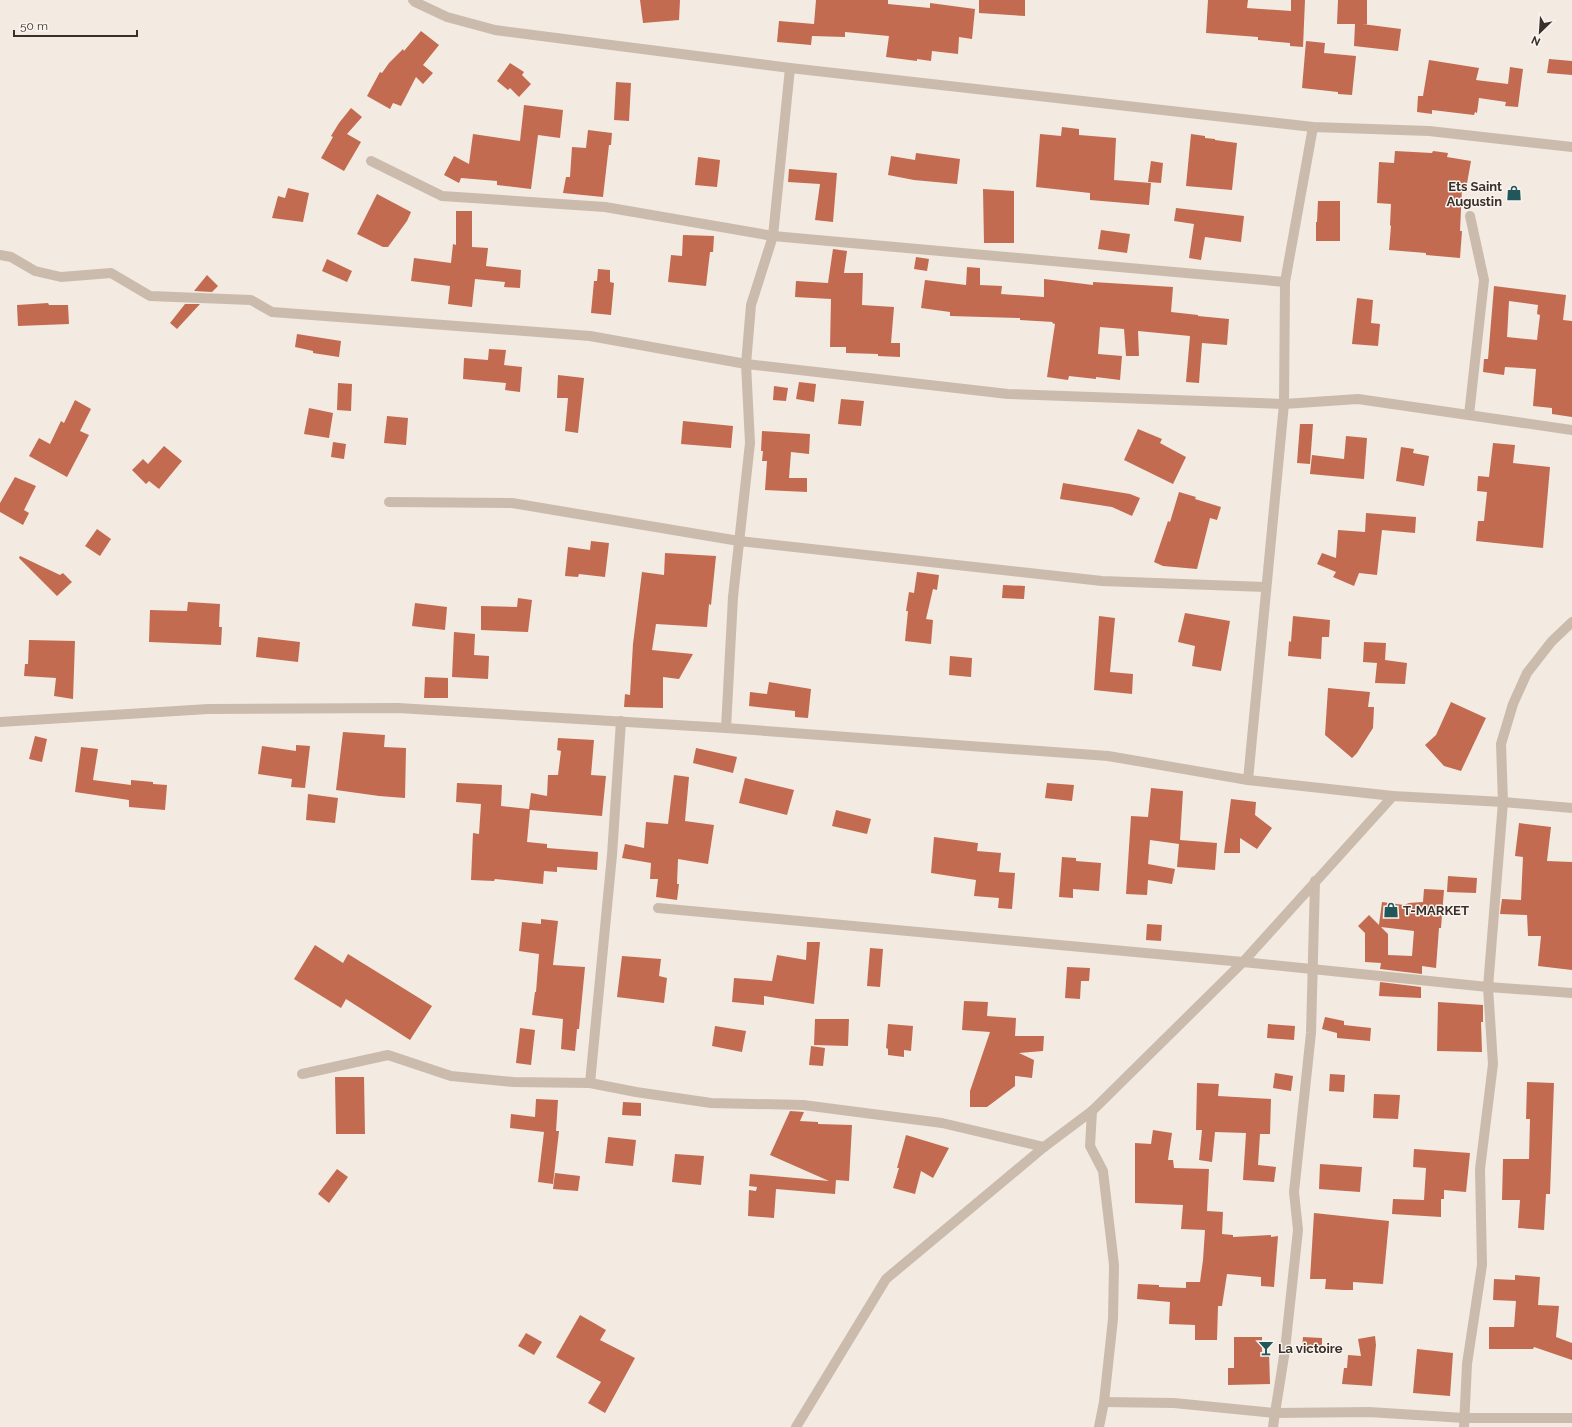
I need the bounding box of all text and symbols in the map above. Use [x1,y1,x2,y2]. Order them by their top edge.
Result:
scale bar [14,12,137,38]
north arrow [1520,12,1560,52]
text: 50 m [20,19,48,33]
text: N [1529,33,1543,48]
place label: Ets Saint Augustin [1447,179,1502,209]
shop icon: Ets Saint Augustin [1505,184,1523,202]
shop icon: T-MARKET [1382,901,1400,919]
place label: T-MARKET [1403,903,1469,918]
bar icon: La victoire [1257,1339,1275,1357]
place label: La victoire [1278,1341,1343,1356]

